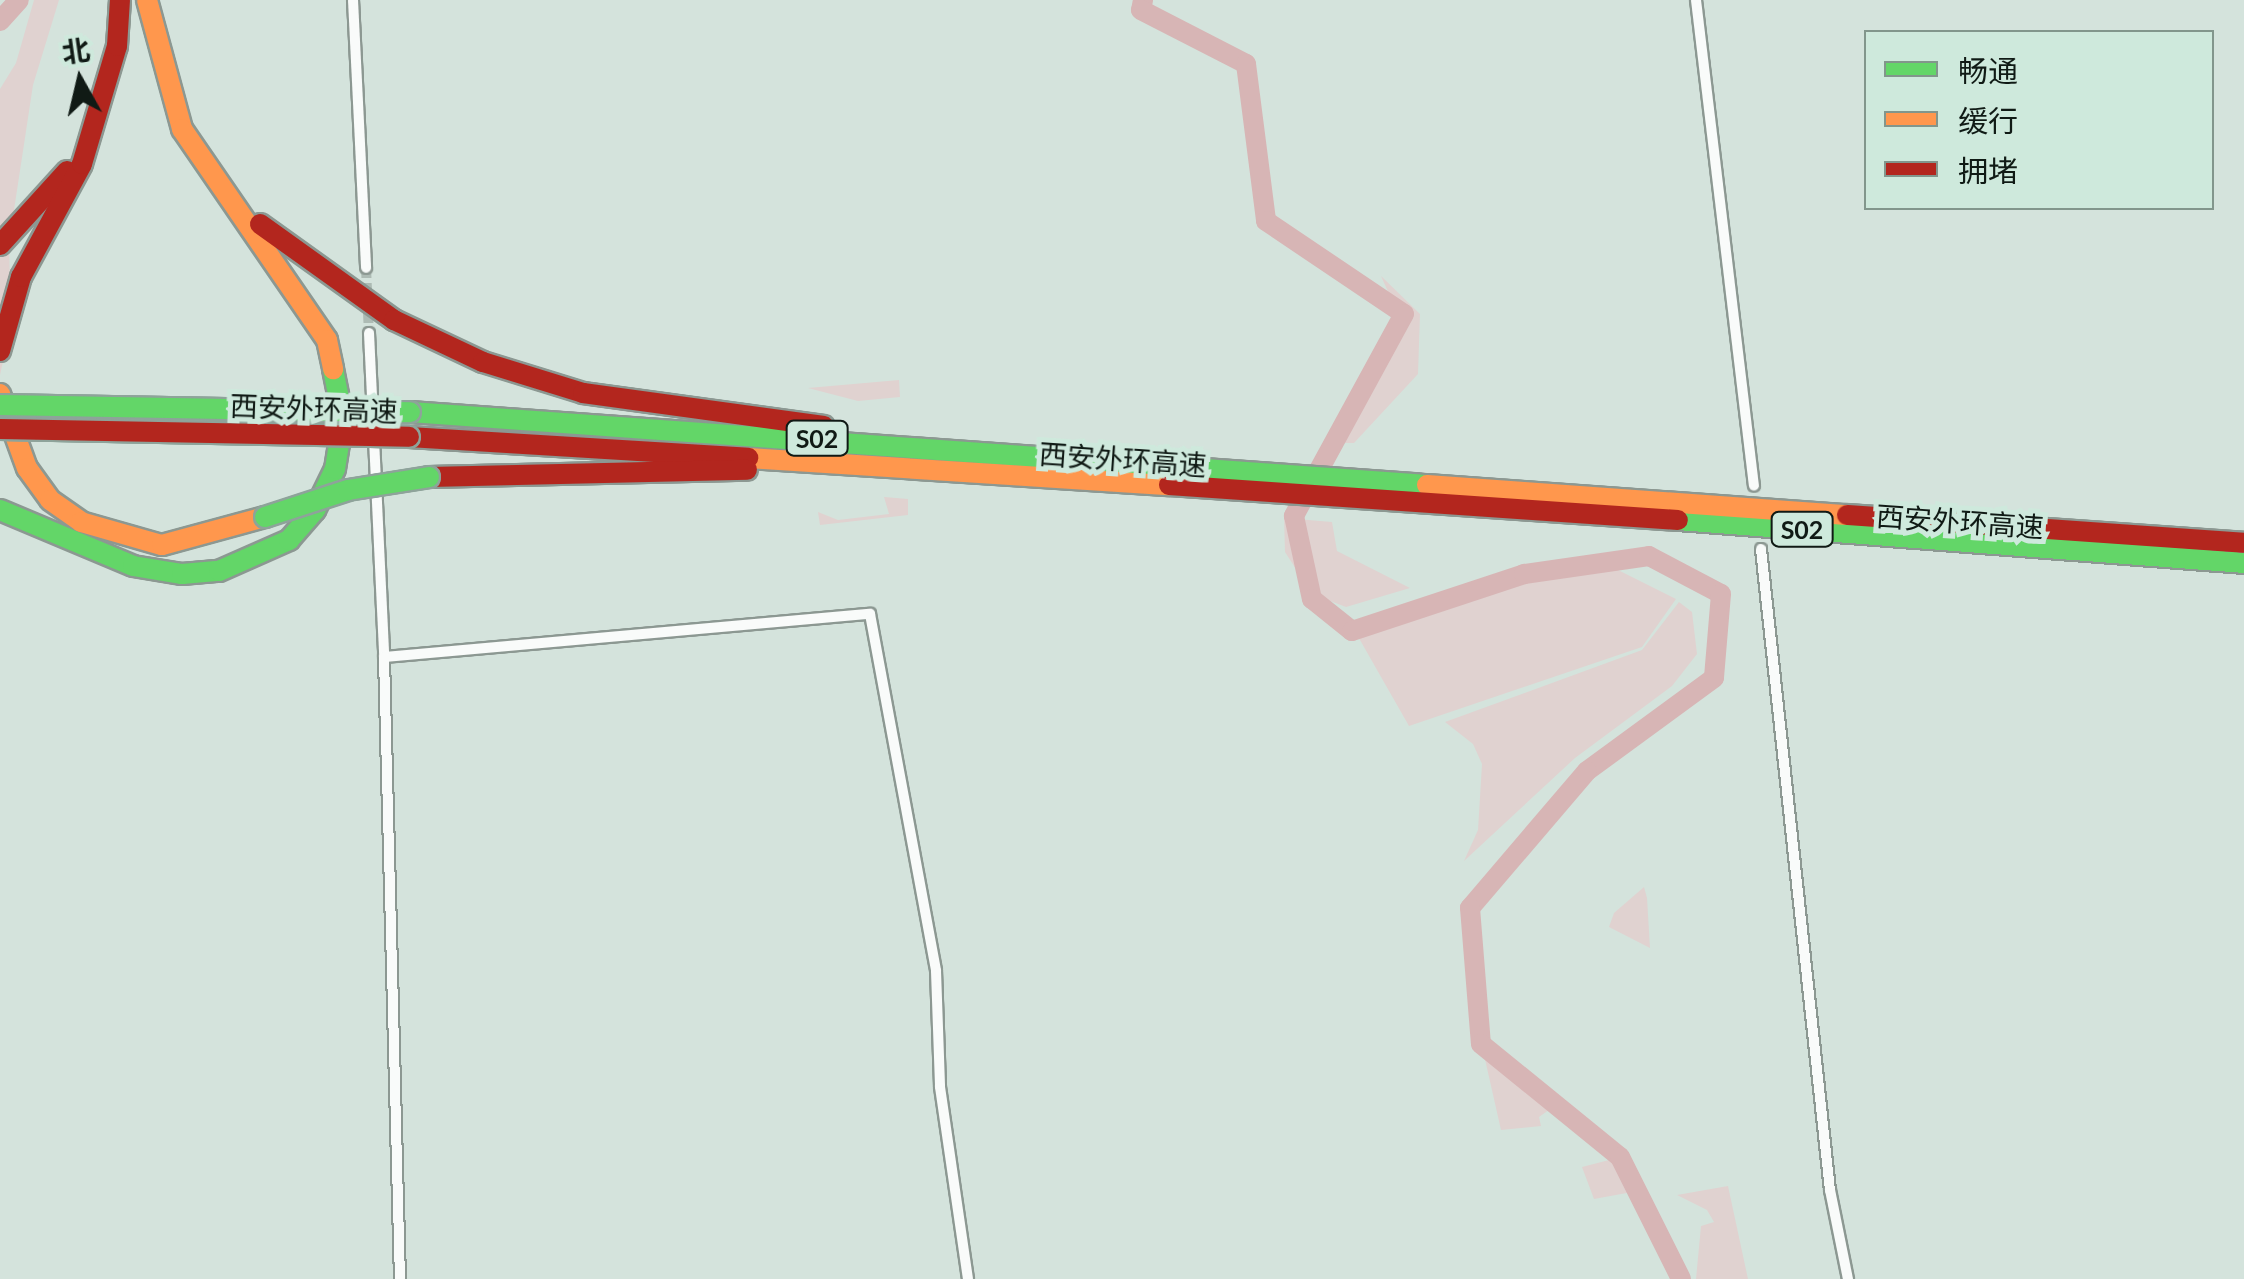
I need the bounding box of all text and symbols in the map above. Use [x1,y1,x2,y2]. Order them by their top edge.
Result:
north arrow [30,30,130,130]
legend [1864,30,2214,210]
text: 北 [60,32,92,69]
text: 畅通 [1958,52,2018,88]
text: 缓行 [1958,102,2018,138]
text: 拥堵 [1958,152,2018,188]
street label: 西安外环高速 [229,388,399,428]
road number: S02 [784,418,850,458]
street label: 西安外环高速 [1038,436,1208,482]
street label: 西安外环高速 [1875,498,2045,544]
road number: S02 [1770,509,1834,549]

